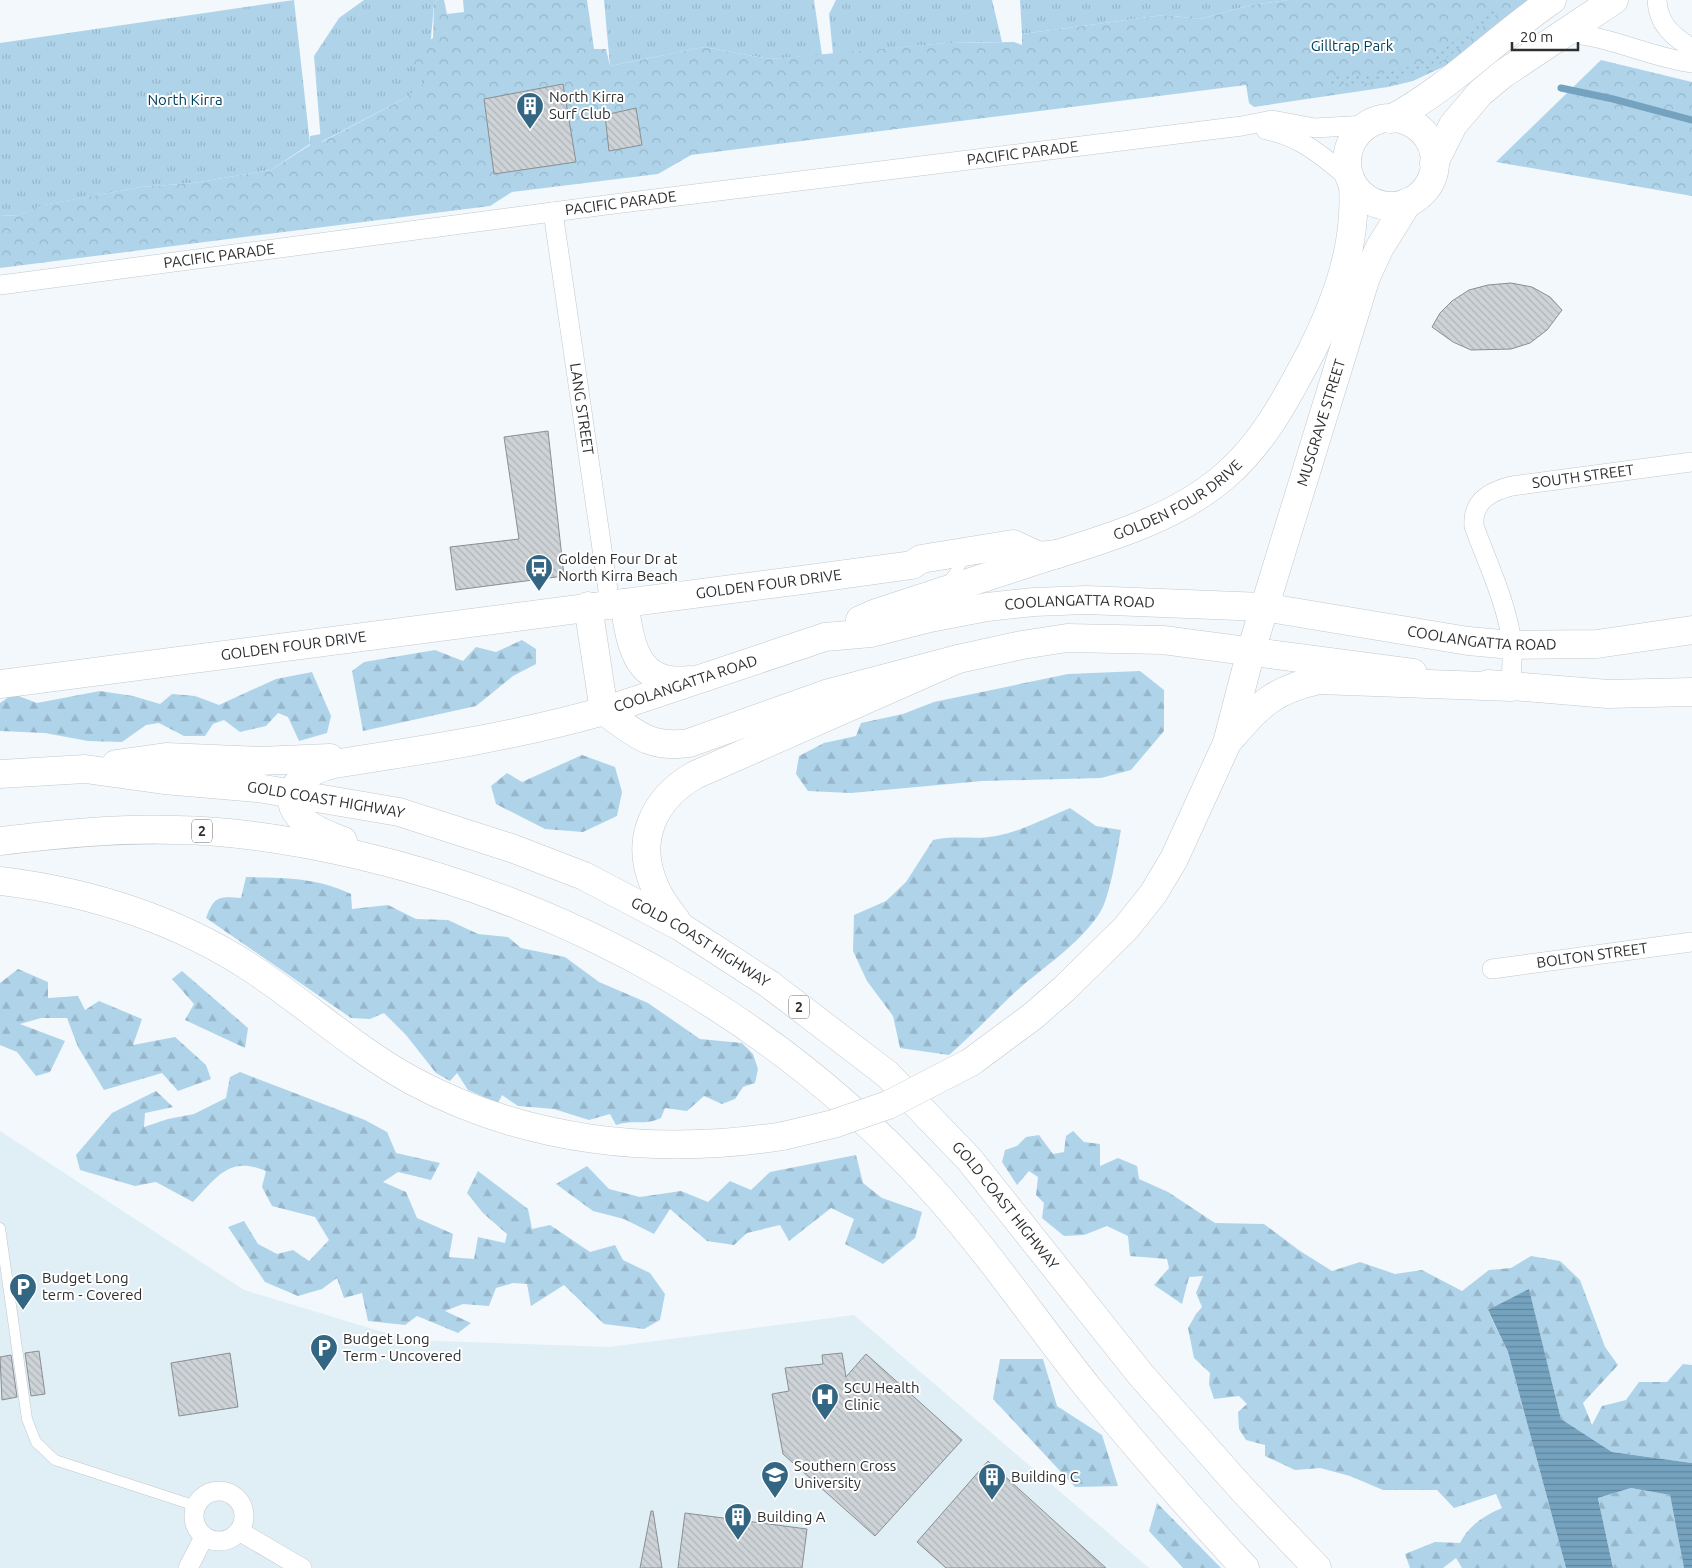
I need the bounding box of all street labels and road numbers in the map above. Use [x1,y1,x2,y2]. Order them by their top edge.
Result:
street label: PACIFIC PARADE [966,137,1079,168]
street label: PACIFIC PARADE [564,187,677,218]
street label: PACIFIC PARADE [162,240,276,271]
street label: MUSGRAVE STREET [1293,356,1348,488]
street label: LANG STREET [567,362,597,457]
street label: GOLDEN FOUR DRIVE [1111,456,1245,543]
street label: SOUTH STREET [1531,461,1636,491]
street label: GOLDEN FOUR DRIVE [695,566,842,602]
street label: COOLANGATTA ROAD [1004,591,1155,613]
street label: COOLANGATTA ROAD [1406,622,1557,653]
street label: GOLDEN FOUR DRIVE [220,628,367,663]
street label: COOLANGATTA ROAD [611,651,759,715]
street label: GOLD COAST HIGHWAY [246,778,407,821]
road number: 2 [192,819,212,842]
street label: GOLD COAST HIGHWAY [628,893,773,990]
street label: BOLTON STREET [1535,939,1649,971]
road number: 2 [789,996,809,1019]
street label: GOLD COAST HIGHWAY [949,1138,1063,1273]

